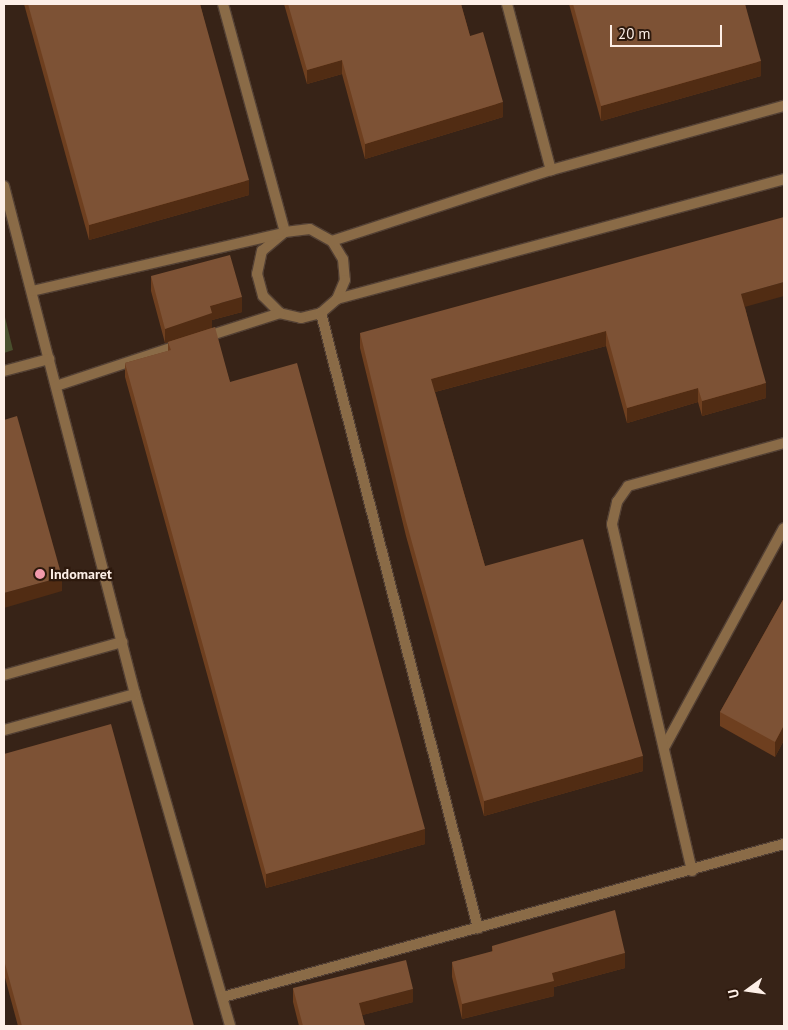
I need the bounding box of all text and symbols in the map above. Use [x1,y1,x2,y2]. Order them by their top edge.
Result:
scale bar [613,15,726,47]
text: 20 m [618,24,651,43]
place label: Indomaret [50,566,112,582]
marker: Indomaret [34,568,46,580]
north arrow [723,965,773,1015]
text: U [724,987,743,1000]

